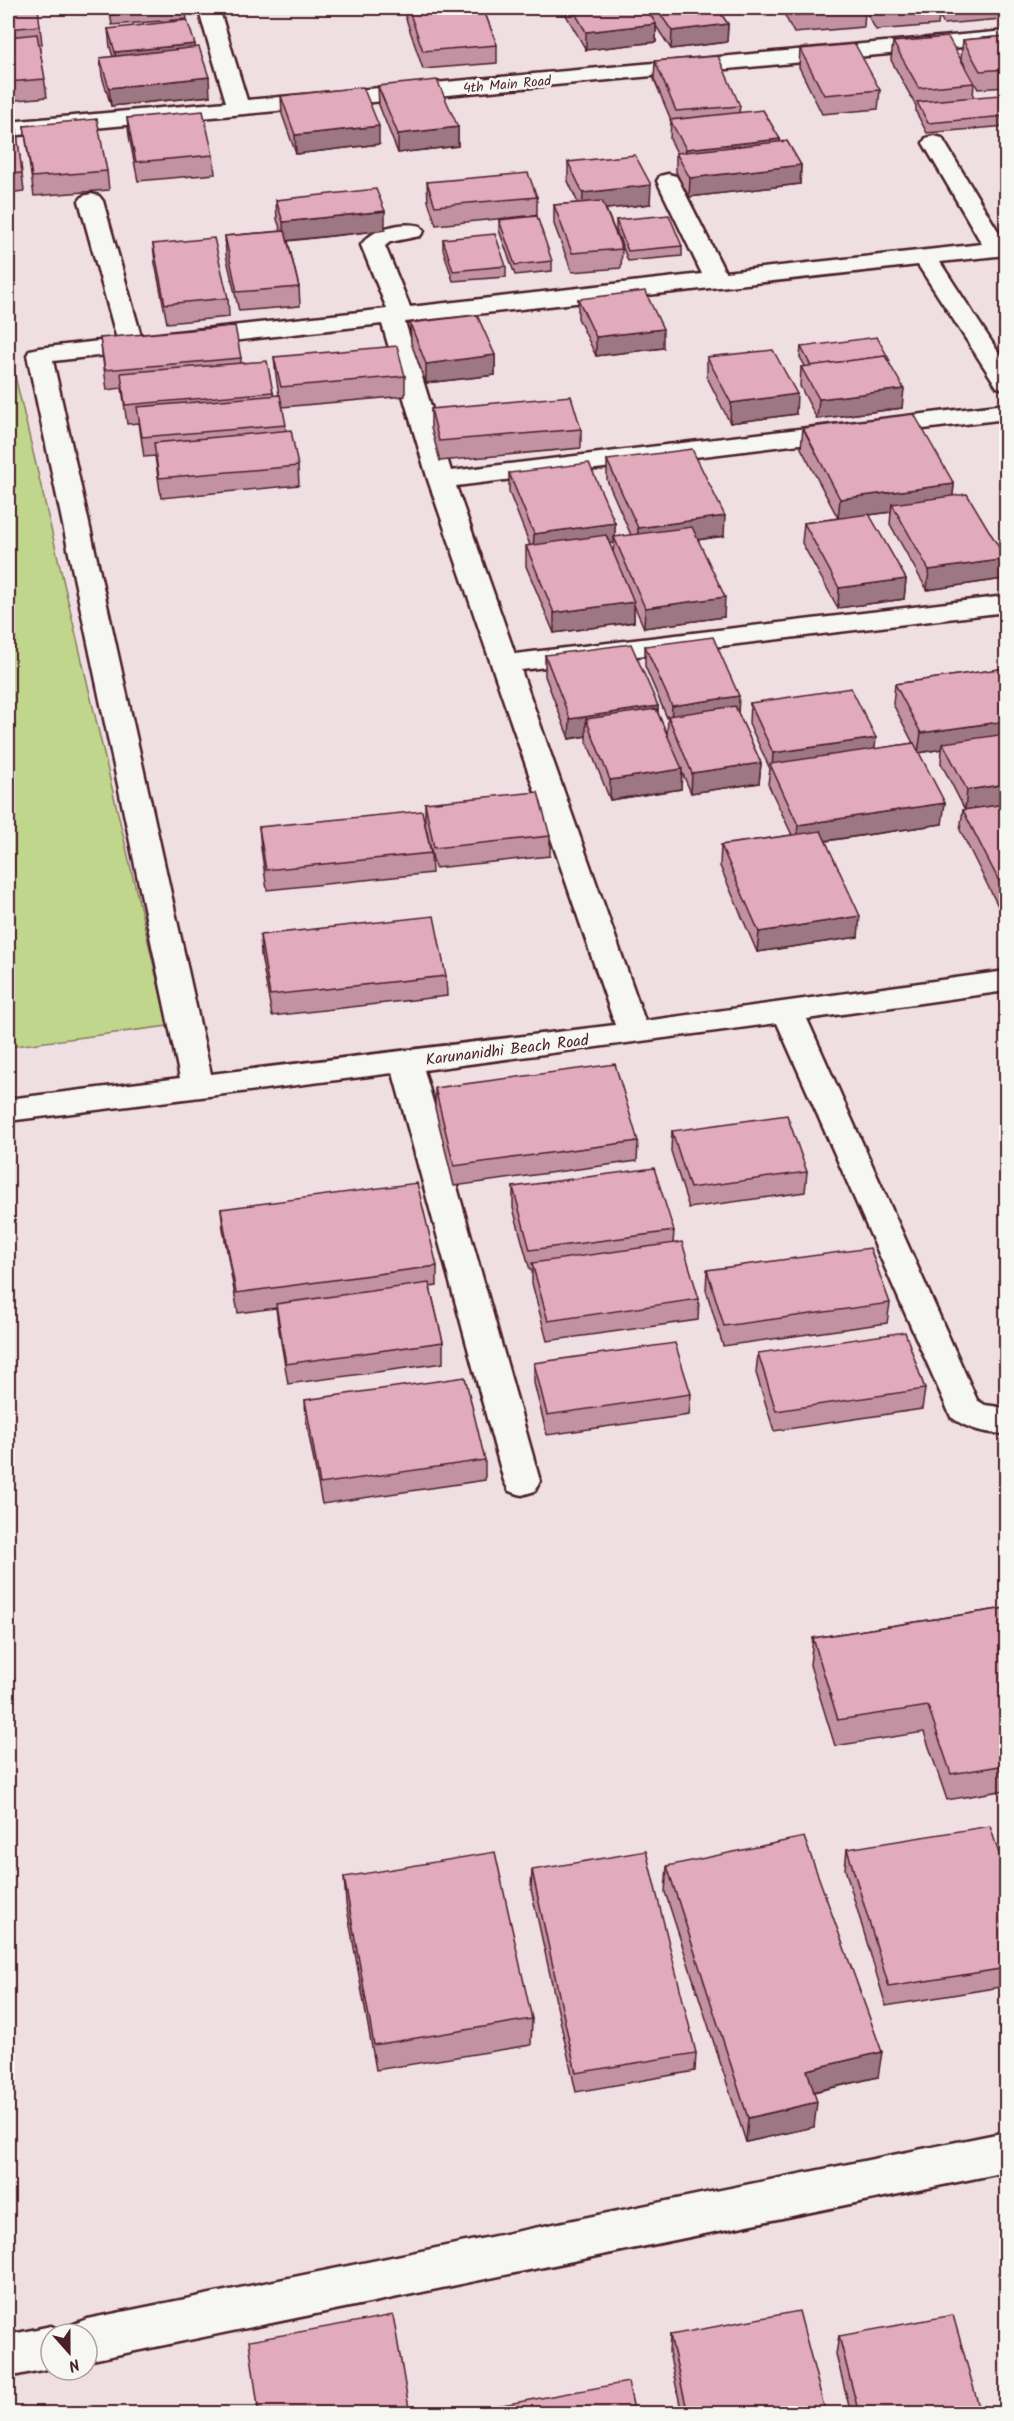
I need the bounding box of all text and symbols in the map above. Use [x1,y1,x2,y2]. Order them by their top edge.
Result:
street label: 4th Main Road [462,70,553,100]
street label: Karunanidhi Beach Road [424,1028,591,1073]
north arrow [39,2322,99,2382]
text: N [65,2351,83,2378]

